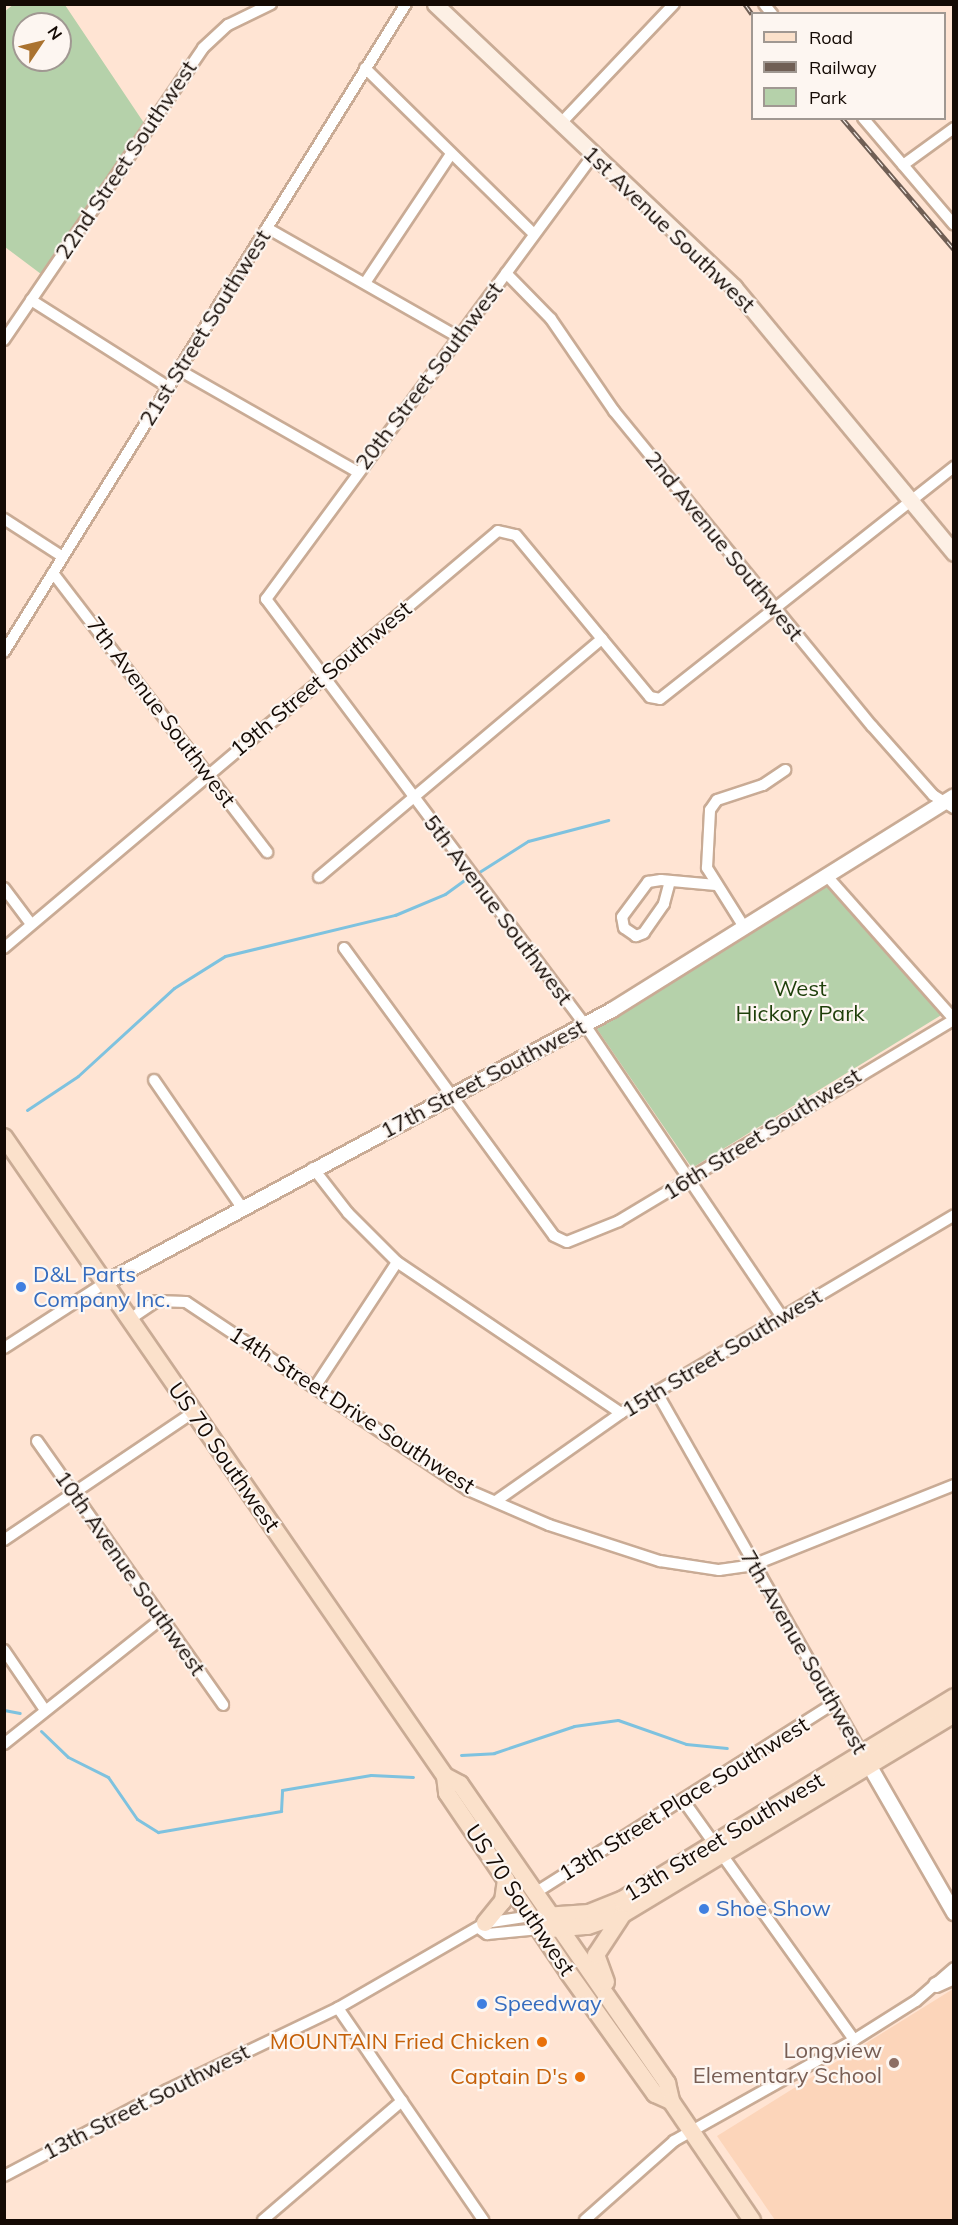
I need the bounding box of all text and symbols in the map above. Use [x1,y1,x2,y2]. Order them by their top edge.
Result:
north arrow [12,12,72,72]
legend [751,12,946,120]
text: N [43,22,67,44]
text: Road [809,26,853,49]
street label: 22nd Street Southwest [50,56,202,264]
text: Railway [809,56,877,79]
text: Park [809,86,847,109]
street label: 1st Avenue Southwest [578,140,760,318]
street label: 21st Street Southwest [134,225,276,431]
street label: 20th Street Southwest [350,277,508,475]
street label: 2nd Avenue Southwest [639,446,809,646]
street label: 19th Street Southwest [225,596,417,762]
street label: 7th Avenue Southwest [81,612,241,812]
street label: 5th Avenue Southwest [418,810,578,1010]
park label: West Hickory Park [736,975,864,1026]
street label: 17th Street Southwest [376,1014,590,1144]
street label: 16th Street Southwest [658,1062,866,1206]
place label: D&L Parts Company Inc. [33,1261,170,1312]
marker: D&L Parts Company Inc. [14,1280,28,1294]
street label: 15th Street Southwest [617,1283,827,1423]
street label: 14th Street Drive Southwest [224,1321,480,1499]
street label: US 70 Southwest [163,1377,285,1537]
street label: 10th Avenue Southwest [49,1466,211,1680]
street label: 7th Avenue Southwest [735,1545,873,1759]
street label: 13th Street Place Southwest [554,1711,814,1887]
street label: 13th Street Southwest [619,1767,829,1907]
street label: US 70 Southwest [460,1819,580,1981]
place label: Shoe Show [716,1896,831,1922]
marker: Shoe Show [697,1902,711,1916]
place label: Speedway [494,1991,602,2017]
marker: Speedway [475,1997,489,2011]
place label: MOUNTAIN Fried Chicken [270,2029,530,2055]
marker: MOUNTAIN Fried Chicken [535,2035,549,2049]
place label: Longview Elementary School [693,2037,882,2088]
street label: 13th Street Southwest [38,2038,254,2166]
marker: Longview Elementary School [887,2056,901,2070]
place label: Captain D's [450,2064,568,2090]
marker: Captain D's [573,2070,587,2084]

